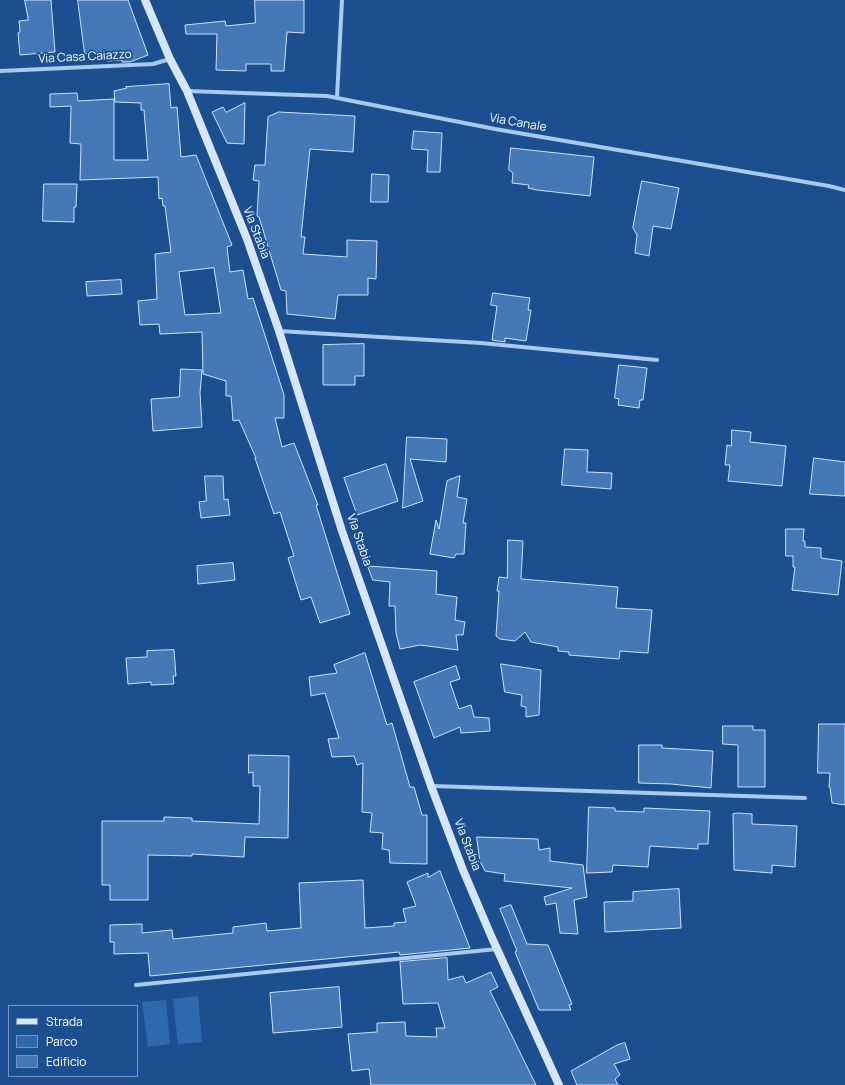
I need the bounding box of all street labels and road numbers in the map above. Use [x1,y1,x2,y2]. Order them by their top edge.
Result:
street label: Via Casa Caiazzo [38,47,132,67]
street label: Via Canale [488,111,548,135]
street label: Via Stabia [240,205,272,261]
street label: Via Stabia [343,512,375,568]
street label: Via Stabia [451,817,483,873]

